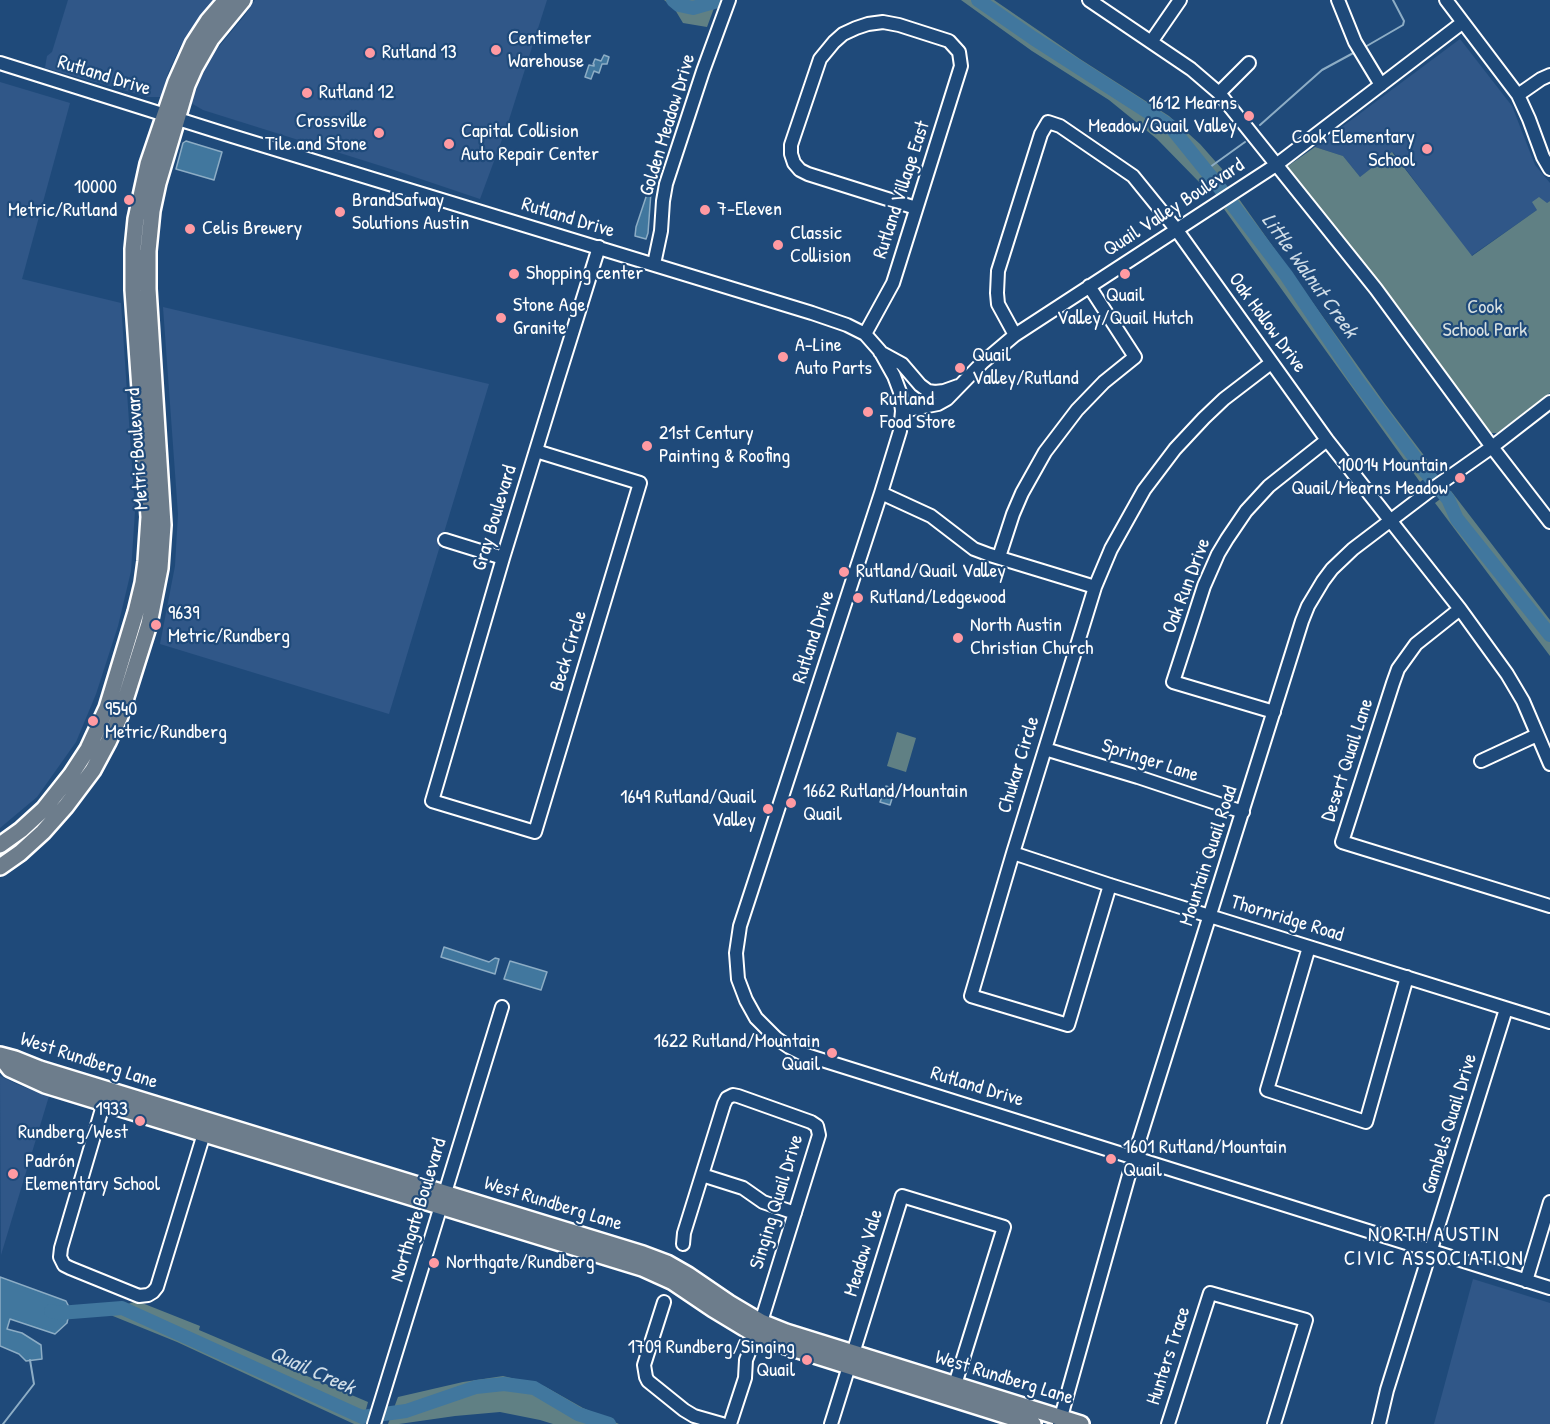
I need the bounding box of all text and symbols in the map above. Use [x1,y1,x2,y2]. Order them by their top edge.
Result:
place label: Centimeter Warehouse [508,27,591,74]
place label: Rutland 13 [382,41,457,65]
marker: Centimeter Warehouse [489,43,503,57]
marker: Rutland 13 [363,46,377,60]
street label: Rutland Drive [54,50,154,102]
street label: Golden Meadow Drive [635,51,701,199]
place label: Rutland 12 [319,81,394,105]
marker: Rutland 12 [300,86,314,100]
place label: 1612 Mearns Meadow/Quail Valley [1088,92,1237,139]
marker: 1612 Mearns Meadow/Quail Valley [1242,109,1256,123]
place label: Crossville Tile and Stone [265,110,367,157]
street label: Rutland Village East [868,118,936,262]
place label: Capital Collision Auto Repair Center [461,120,599,167]
marker: Crossville Tile and Stone [372,126,386,140]
place label: Cook Elementary School [1291,126,1415,173]
marker: Capital Collision Auto Repair Center [442,137,456,151]
marker: Cook Elementary School [1420,142,1434,156]
street label: Quail Valley Boulevard [1099,154,1249,262]
place label: 10000 Metric/Rutland [8,176,117,223]
place label: BrandSafway Solutions Austin [352,189,469,236]
street label: Rutland Drive [518,192,618,244]
marker: 10000 Metric/Rutland [122,193,136,207]
place label: 7-Eleven [717,198,782,222]
marker: 7-Eleven [698,203,712,217]
marker: BrandSafway Solutions Austin [333,205,347,219]
water label: Little Walnut Creek [1255,209,1363,343]
place label: Celis Brewery [202,217,302,241]
marker: Celis Brewery [183,222,197,236]
place label: Classic Collision [790,222,851,269]
marker: Classic Collision [771,238,785,252]
place label: Shopping center [526,262,643,286]
marker: Shopping center [507,267,521,281]
marker: Quail Valley/Quail Hutch [1118,267,1132,281]
street label: Oak Hollow Drive [1223,268,1311,378]
place label: Quail Valley/Quail Hutch [1057,284,1193,331]
place label: Stone Age Granite [513,294,585,341]
park label: Cook School Park [1443,296,1527,343]
marker: Stone Age Granite [494,311,508,325]
place label: A-Line Auto Parts [795,334,872,381]
place label: Quail Valley/Rutland [972,344,1079,391]
marker: A-Line Auto Parts [776,350,790,364]
marker: Quail Valley/Rutland [953,361,967,375]
street label: Metric Boulevard [122,387,154,511]
place label: Rutland Food Store [880,388,956,435]
marker: Rutland Food Store [861,405,875,419]
place label: 21st Century Painting & Roofing [659,422,790,469]
marker: 21st Century Painting & Roofing [640,439,654,453]
place label: 10014 Mountain Quail/Mearns Meadow [1291,454,1448,501]
street label: Gray Boulevard [468,462,522,574]
marker: 10014 Mountain Quail/Mearns Meadow [1453,471,1467,485]
street label: Oak Run Drive [1158,535,1216,637]
place label: Rutland/Quail Valley [856,560,1006,584]
marker: Rutland/Quail Valley [837,565,851,579]
place label: Rutland/Ledgewood [870,586,1006,610]
street label: Rutland Drive [788,588,840,686]
marker: Rutland/Ledgewood [851,591,865,605]
place label: 9639 Metric/Rundberg [168,602,290,649]
street label: Beck Circle [545,608,593,694]
place label: North Austin Christian Church [970,614,1093,661]
marker: 9639 Metric/Rundberg [149,618,163,632]
marker: North Austin Christian Church [951,631,965,645]
street label: Desert Quail Lane [1317,695,1379,825]
place label: 9540 Metric/Rundberg [105,698,227,745]
marker: 9540 Metric/Rundberg [86,714,100,728]
street label: Chukar Circle [993,714,1045,816]
street label: Springer Lane [1099,734,1201,788]
place label: 1662 Rutland/Mountain Quail [803,780,968,827]
street label: Mountain Quail Road [1175,783,1243,929]
place label: 1649 Rutland/Quail Valley [620,786,756,833]
marker: 1662 Rutland/Mountain Quail [784,796,798,810]
marker: 1649 Rutland/Quail Valley [761,802,775,816]
street label: Thornridge Road [1228,890,1346,948]
street label: West Rundberg Lane [17,1027,161,1095]
place label: 1622 Rutland/Mountain Quail [654,1030,820,1077]
marker: 1622 Rutland/Mountain Quail [825,1046,839,1060]
street label: Gambels Quail Drive [1417,1051,1483,1197]
street label: Rutland Drive [927,1061,1027,1113]
place label: 1933 Rundberg/West [18,1098,128,1145]
marker: 1933 Rundberg/West [133,1114,147,1128]
street label: Singing Quail Drive [745,1132,809,1272]
street label: Northgate Boulevard [386,1135,452,1285]
place label: 1601 Rutland/Mountain Quail [1123,1136,1287,1183]
place label: Padrón Elementary School [25,1150,160,1197]
marker: 1601 Rutland/Mountain Quail [1104,1152,1118,1166]
marker: Padrón Elementary School [6,1167,20,1181]
street label: West Rundberg Lane [481,1172,625,1236]
street label: Meadow Vale [839,1207,889,1299]
district label: NORTH AUSTIN CIVIC ASSOCIATION [1344,1222,1524,1272]
place label: Northgate/Rundberg [446,1251,594,1275]
marker: Northgate/Rundberg [427,1256,441,1270]
street label: Hunters Trace [1142,1304,1196,1408]
place label: 1709 Rundberg/Singing Quail [628,1336,795,1383]
water label: Quail Creek [266,1341,358,1401]
street label: West Rundberg Lane [932,1346,1076,1410]
marker: 1709 Rundberg/Singing Quail [800,1353,814,1367]

